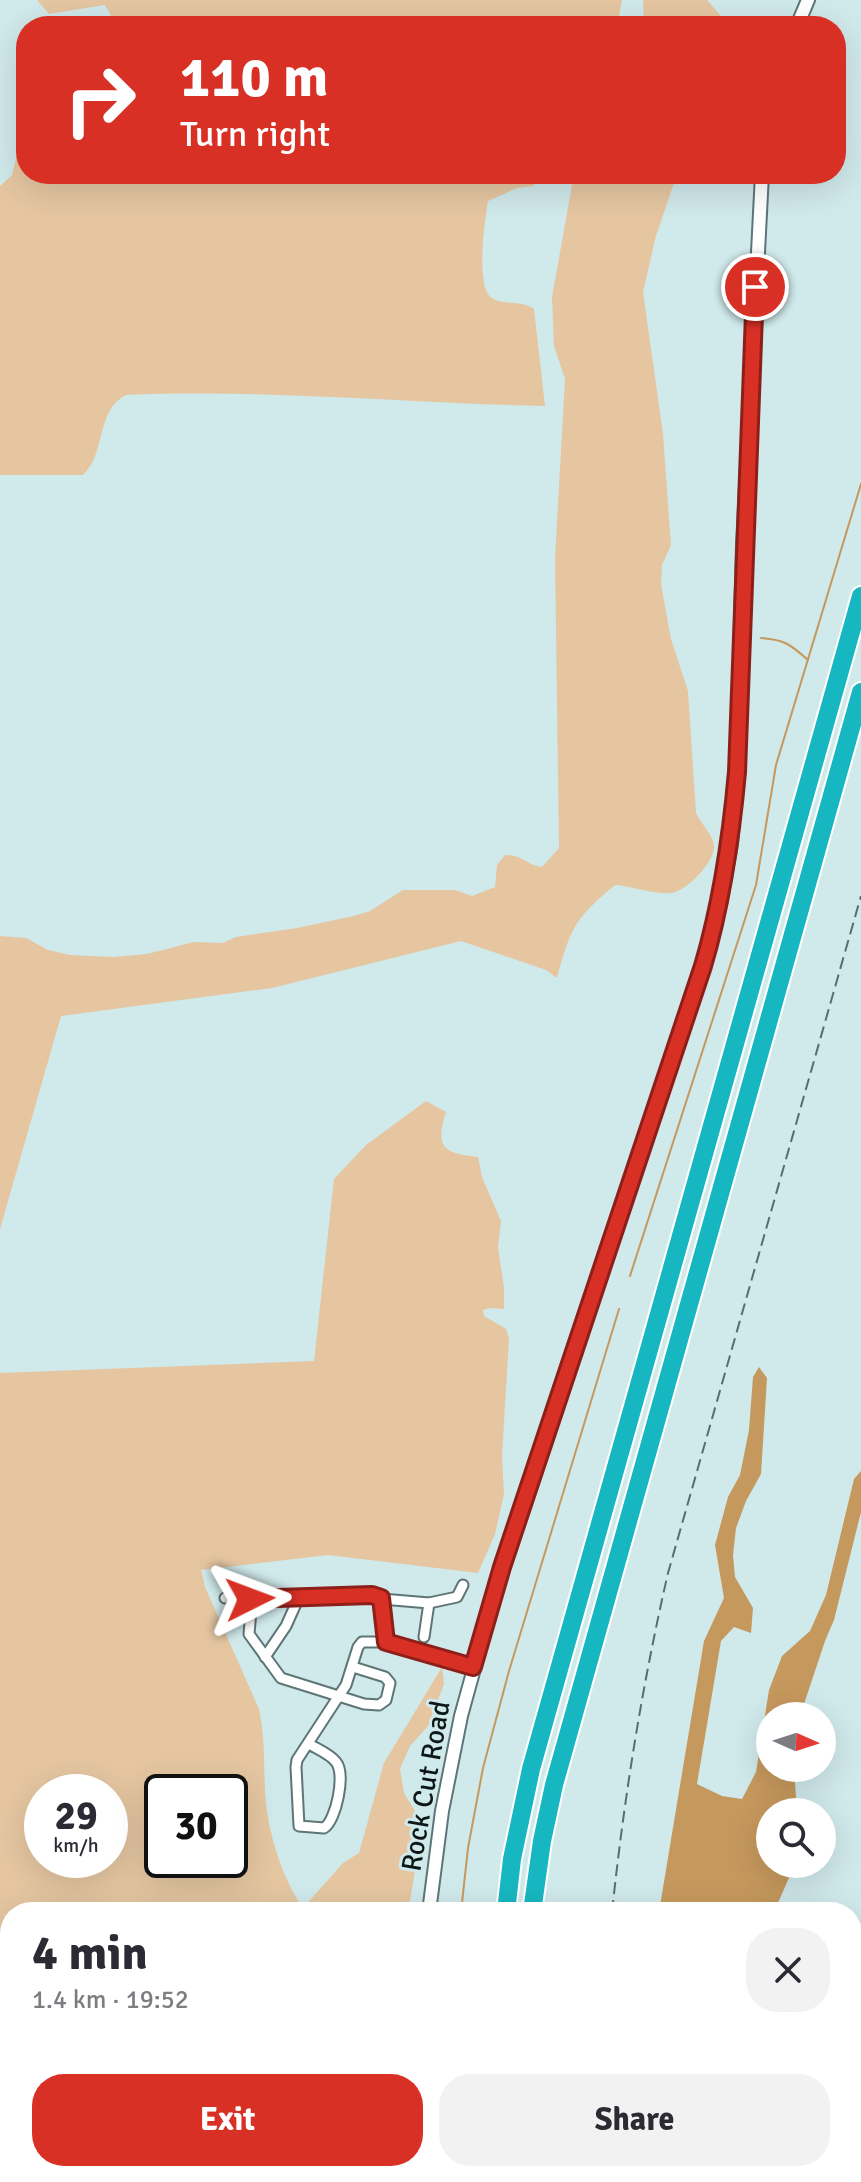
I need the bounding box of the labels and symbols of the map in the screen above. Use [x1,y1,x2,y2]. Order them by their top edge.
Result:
pin [721,253,789,321]
position arrow [208,1557,292,1641]
street label: Rock Cut Road [394,1698,458,1874]
north arrow [756,1702,836,1782]
speed limit sign: 30 [144,1774,248,1878]

